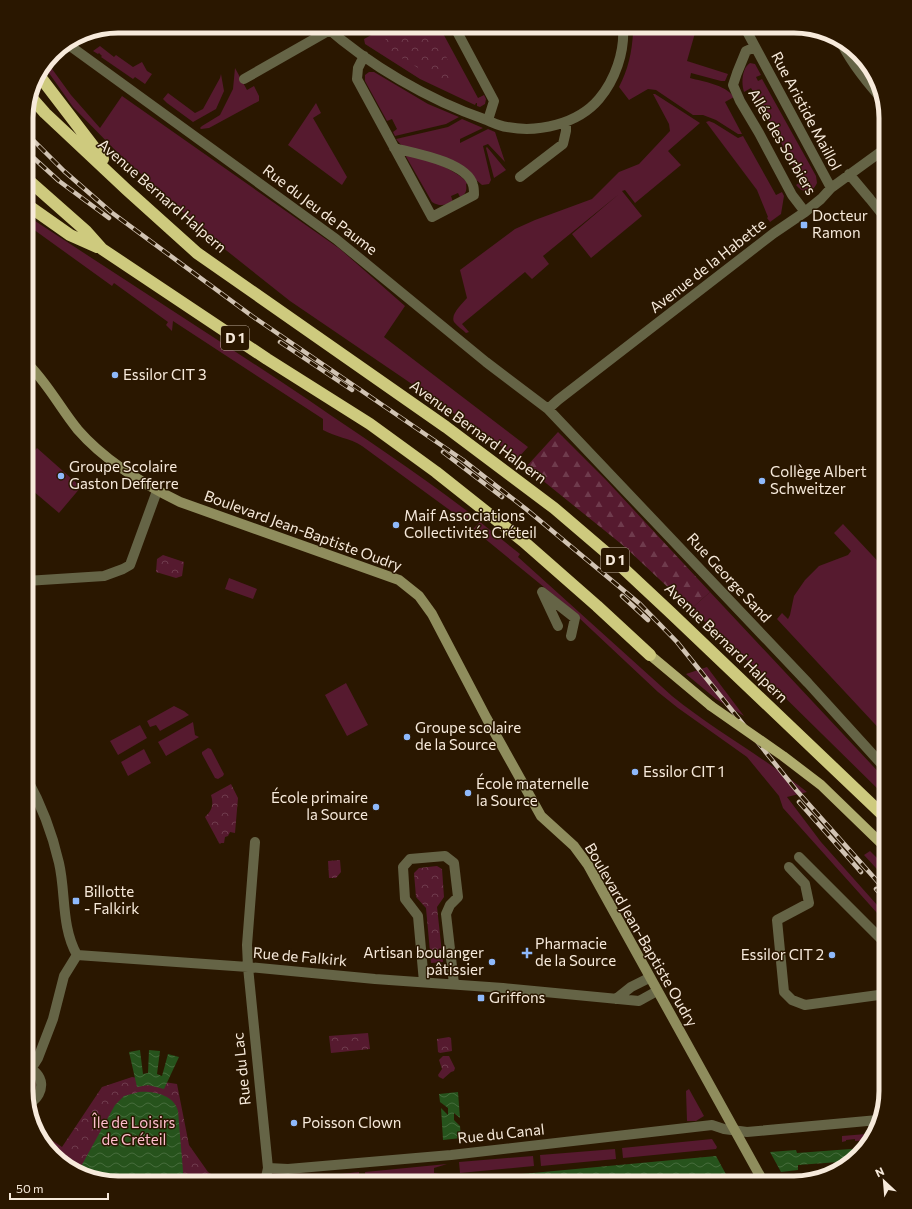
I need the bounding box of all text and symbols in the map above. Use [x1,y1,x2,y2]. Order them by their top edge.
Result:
street label: Rue Aristide Maillol [768,48,846,173]
street label: Allée des Sorbiers [745,85,821,198]
street label: Avenue Bernard Halpern [95,135,231,256]
street label: Rue du Jeu de Paume [260,160,381,258]
place label: Docteur Ramon [812,206,868,241]
street label: Avenue de la Habette [646,214,769,316]
marker: Docteur Ramon [799,220,809,230]
road number: D 1 [221,326,249,350]
place label: Essilor CIT 3 [123,365,207,383]
marker: Essilor CIT 3 [110,370,120,380]
street label: Avenue Bernard Halpern [407,376,550,487]
place label: Groupe Scolaire Gaston Defferre [69,457,179,492]
place label: Collège Albert Schweitzer [770,462,867,497]
marker: Groupe Scolaire Gaston Defferre [56,471,66,481]
marker: Collège Albert Schweitzer [757,476,767,486]
street label: Boulevard Jean-Baptiste Oudry [202,486,405,574]
place label: Maif Associations Collectivités Créteil [404,506,537,541]
marker: Maif Associations Collectivités Créteil [391,520,401,530]
street label: Rue George Sand [684,529,776,626]
road number: D 1 [601,548,629,572]
street label: Avenue Bernard Halpern [661,579,792,706]
place label: Groupe scolaire de la Source [415,718,521,753]
marker: Groupe scolaire de la Source [402,732,412,742]
place label: Essilor CIT 1 [643,762,724,780]
marker: Essilor CIT 1 [630,767,640,777]
place label: École maternelle la Source [476,773,589,809]
place label: École primaire la Source [271,787,368,823]
marker: École maternelle la Source [463,788,473,798]
marker: École primaire la Source [371,802,381,812]
street label: Boulevard Jean-Baptiste Oudry [582,839,702,1030]
place label: Billotte - Falkirk [84,882,139,917]
marker: Billotte - Falkirk [71,896,81,906]
place label: Pharmacie de la Source [535,934,616,969]
street label: Rue de Falkirk [252,943,348,969]
place label: Artisan boulanger pâtissier [363,943,484,978]
place label: Essilor CIT 2 [741,945,824,963]
marker: Pharmacie de la Source [522,948,532,958]
marker: Essilor CIT 2 [827,950,837,960]
marker: Artisan boulanger pâtissier [487,957,497,967]
place label: Griffons [489,988,546,1006]
marker: Griffons [476,993,486,1003]
street label: Rue du Lac [228,1032,254,1106]
park label: Île de Loisirs de Créteil [92,1112,176,1148]
place label: Poisson Clown [302,1113,401,1131]
marker: Poisson Clown [289,1118,299,1128]
street label: Rue du Canal [456,1119,545,1147]
north arrow [864,1161,904,1201]
text: N [873,1164,886,1179]
scale bar [10,1175,108,1201]
text: 50 m [16,1181,44,1195]

